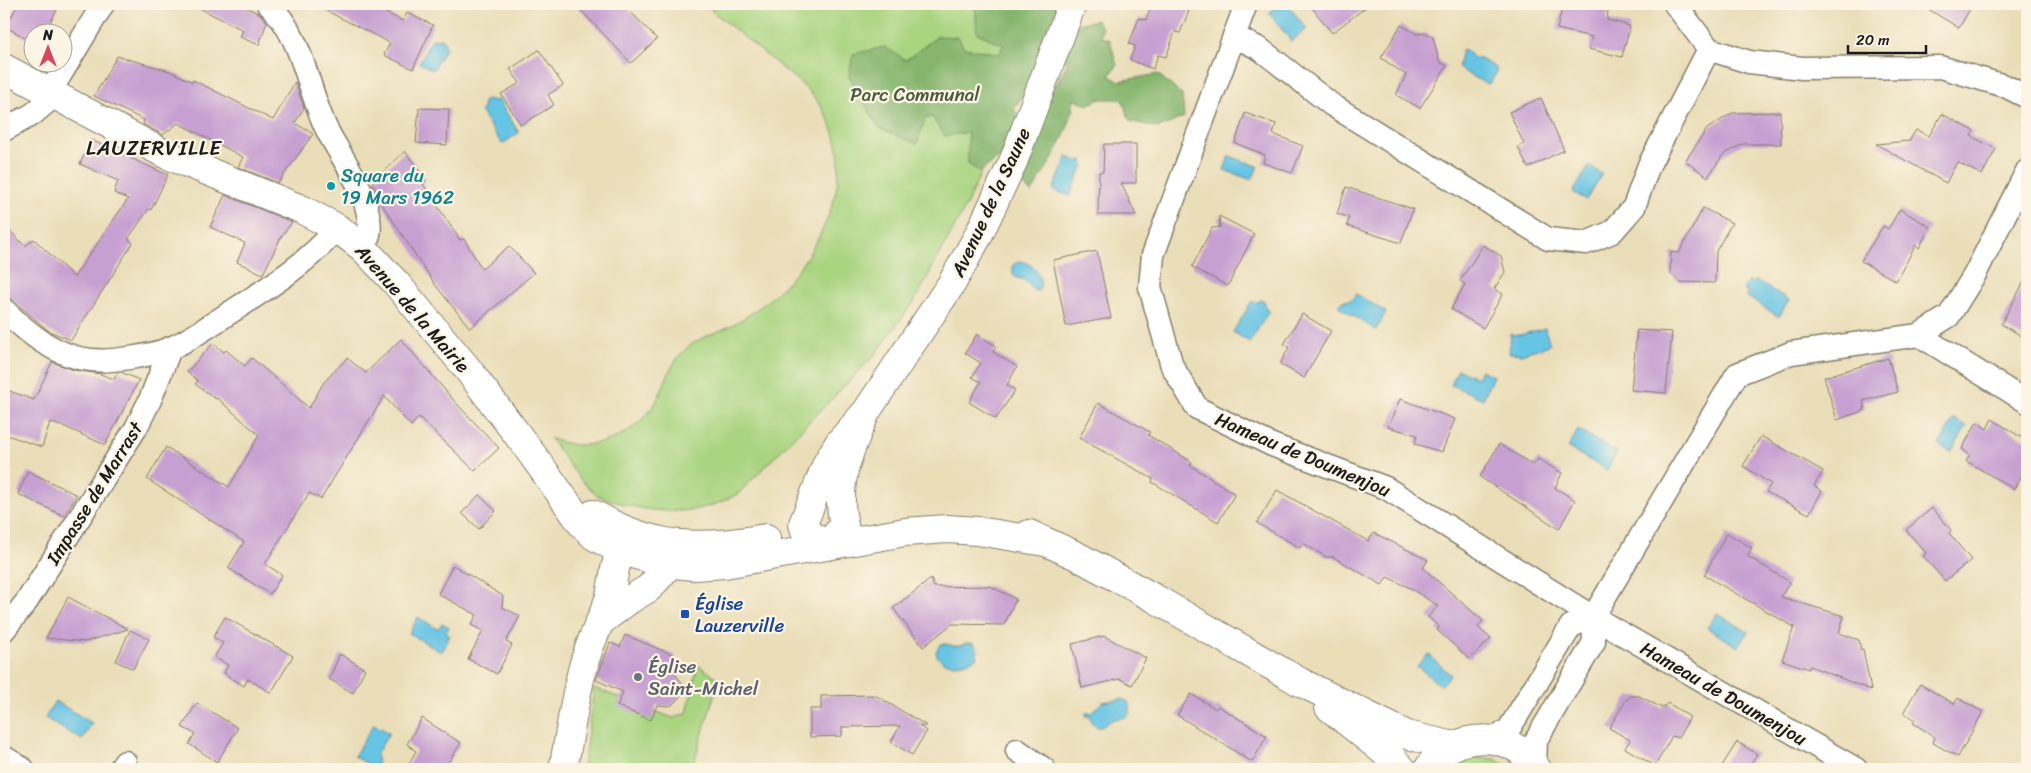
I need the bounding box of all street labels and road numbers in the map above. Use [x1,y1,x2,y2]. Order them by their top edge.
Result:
street label: Avenue de la Saune [941,122,1040,283]
street label: Avenue de la Mairie [346,235,478,381]
street label: Hameau de Doumenjou [1210,403,1396,506]
street label: Impasse de Marrast [37,414,152,572]
street label: Hameau de Doumenjou [1634,632,1813,755]

